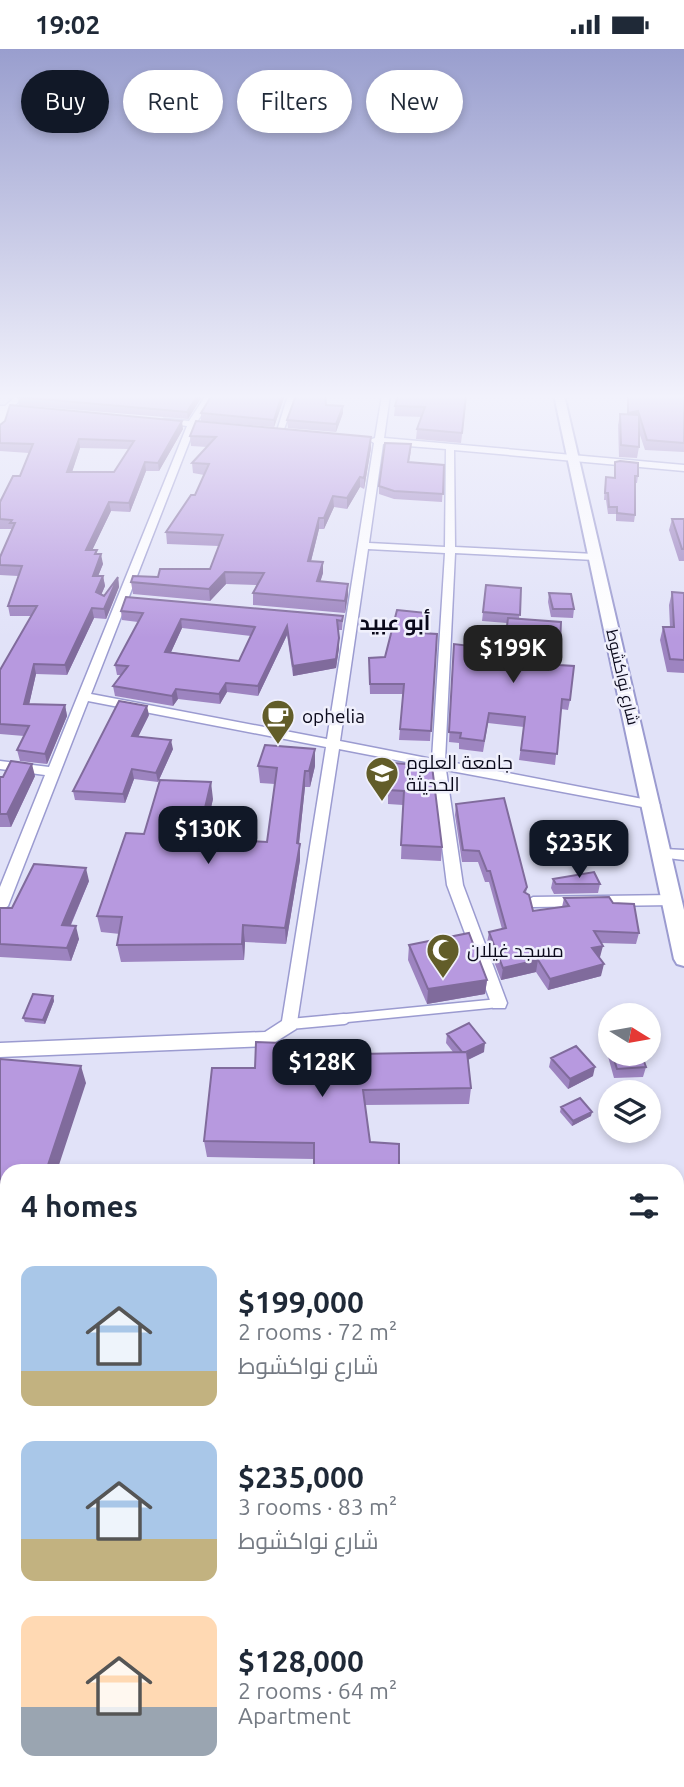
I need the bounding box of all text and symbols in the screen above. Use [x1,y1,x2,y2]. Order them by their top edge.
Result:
text: 19:02 [35,10,100,39]
chip: Buy [21,70,109,133]
chip: Rent [123,70,223,133]
chip: Filters [237,70,352,133]
chip: New [366,70,463,133]
district label: أبو عبيد [360,609,430,636]
pin: $199K [464,625,562,685]
street label: شارع نواكشوط [600,627,643,727]
text: $199K [479,635,547,660]
cafe icon: ophelia [259,697,297,746]
place label: ophelia [302,705,365,727]
place label: جامعة العلوم الحديثة [406,751,513,795]
school or university icon: جامعة العلوم الحديثة [363,754,401,803]
pin: $130K [159,807,257,866]
text: $130K [174,816,242,841]
pin: $235K [530,821,628,880]
text: $235K [545,830,613,855]
mosque icon: مسجد غيلان [424,931,462,980]
place label: مسجد غيلان [467,939,564,962]
north arrow [598,1003,662,1066]
map controls [598,1003,661,1143]
pin: $128K [273,1039,371,1099]
text: $128K [288,1049,356,1074]
button: layers [598,1080,661,1143]
icon: filters [625,1187,663,1225]
text: 4 homes [21,1189,138,1223]
text: $199,000 [238,1285,364,1319]
icon: home [77,1294,161,1378]
text: 2 rooms · 72 m² [238,1319,397,1344]
text: شارع نواكشوط [238,1353,378,1378]
text: $235,000 [238,1460,364,1494]
icon: home [77,1469,161,1553]
text: 3 rooms · 83 m² [238,1494,397,1519]
text: شارع نواكشوط [238,1528,378,1553]
icon: home [77,1644,161,1728]
text: $128,000 [238,1644,364,1678]
text: 2 rooms · 64 m² [238,1678,397,1703]
text: Apartment [238,1703,351,1728]

